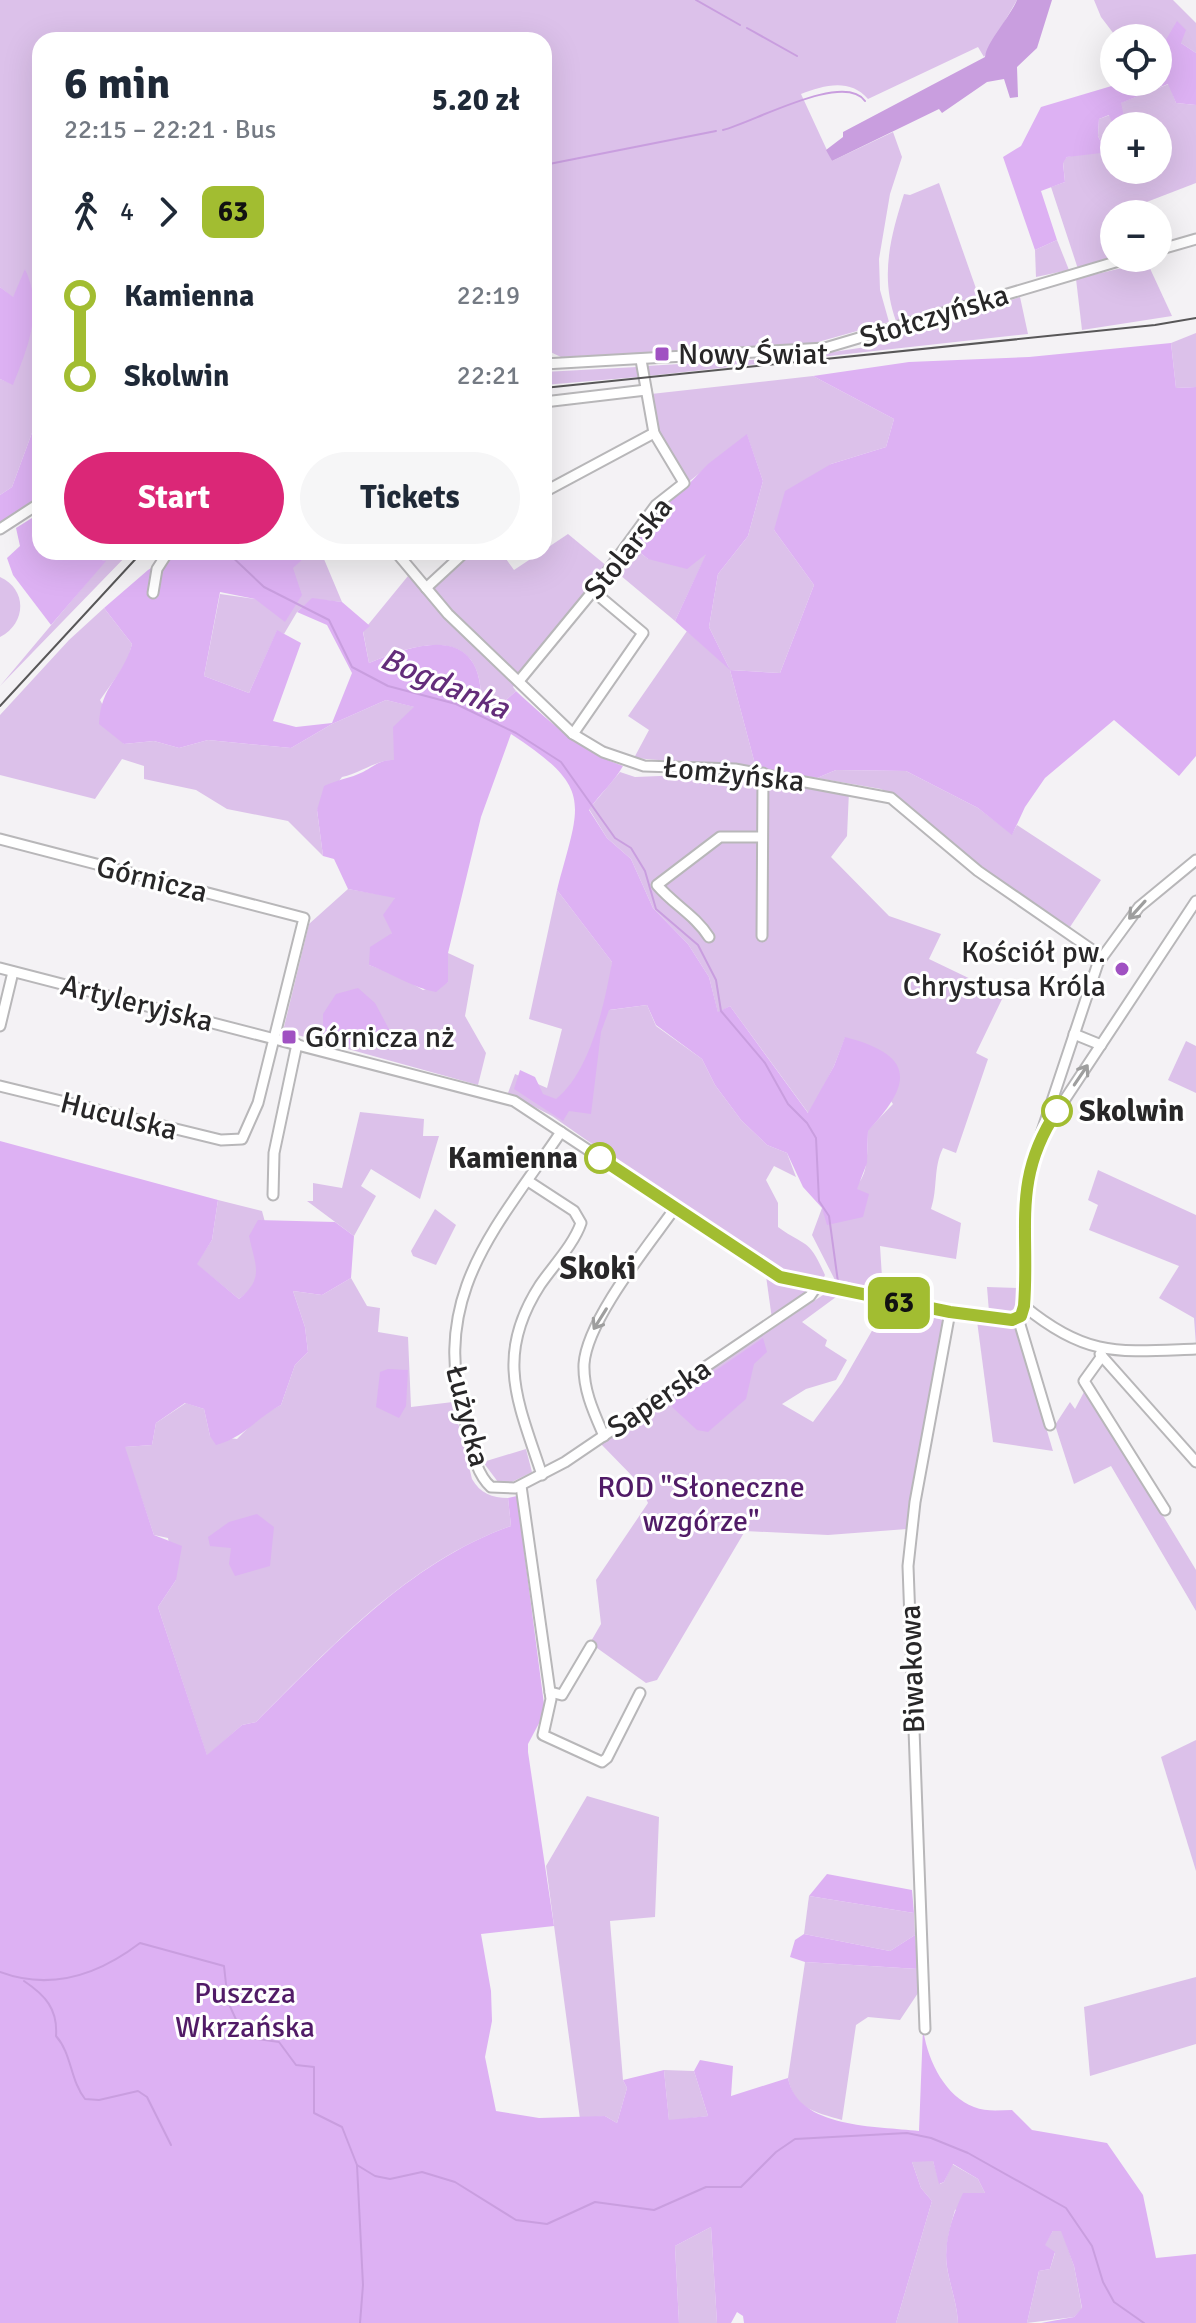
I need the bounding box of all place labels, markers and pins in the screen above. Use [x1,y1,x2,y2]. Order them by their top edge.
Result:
place label: Nowy Świat [678,336,828,373]
marker: Nowy Świat [653,345,671,363]
place label: Kościół pw. Chrystusa Króla [903,934,1106,1005]
marker: Kościół pw. Chrystusa Króla [1113,960,1131,978]
place label: Górnicza nż [305,1019,455,1056]
marker: Górnicza nż [280,1028,298,1046]
place label: Skolwin [1079,1093,1184,1130]
marker: Skolwin [1042,1096,1072,1126]
place label: Kamienna [448,1140,578,1177]
marker: Kamienna [585,1143,615,1173]

